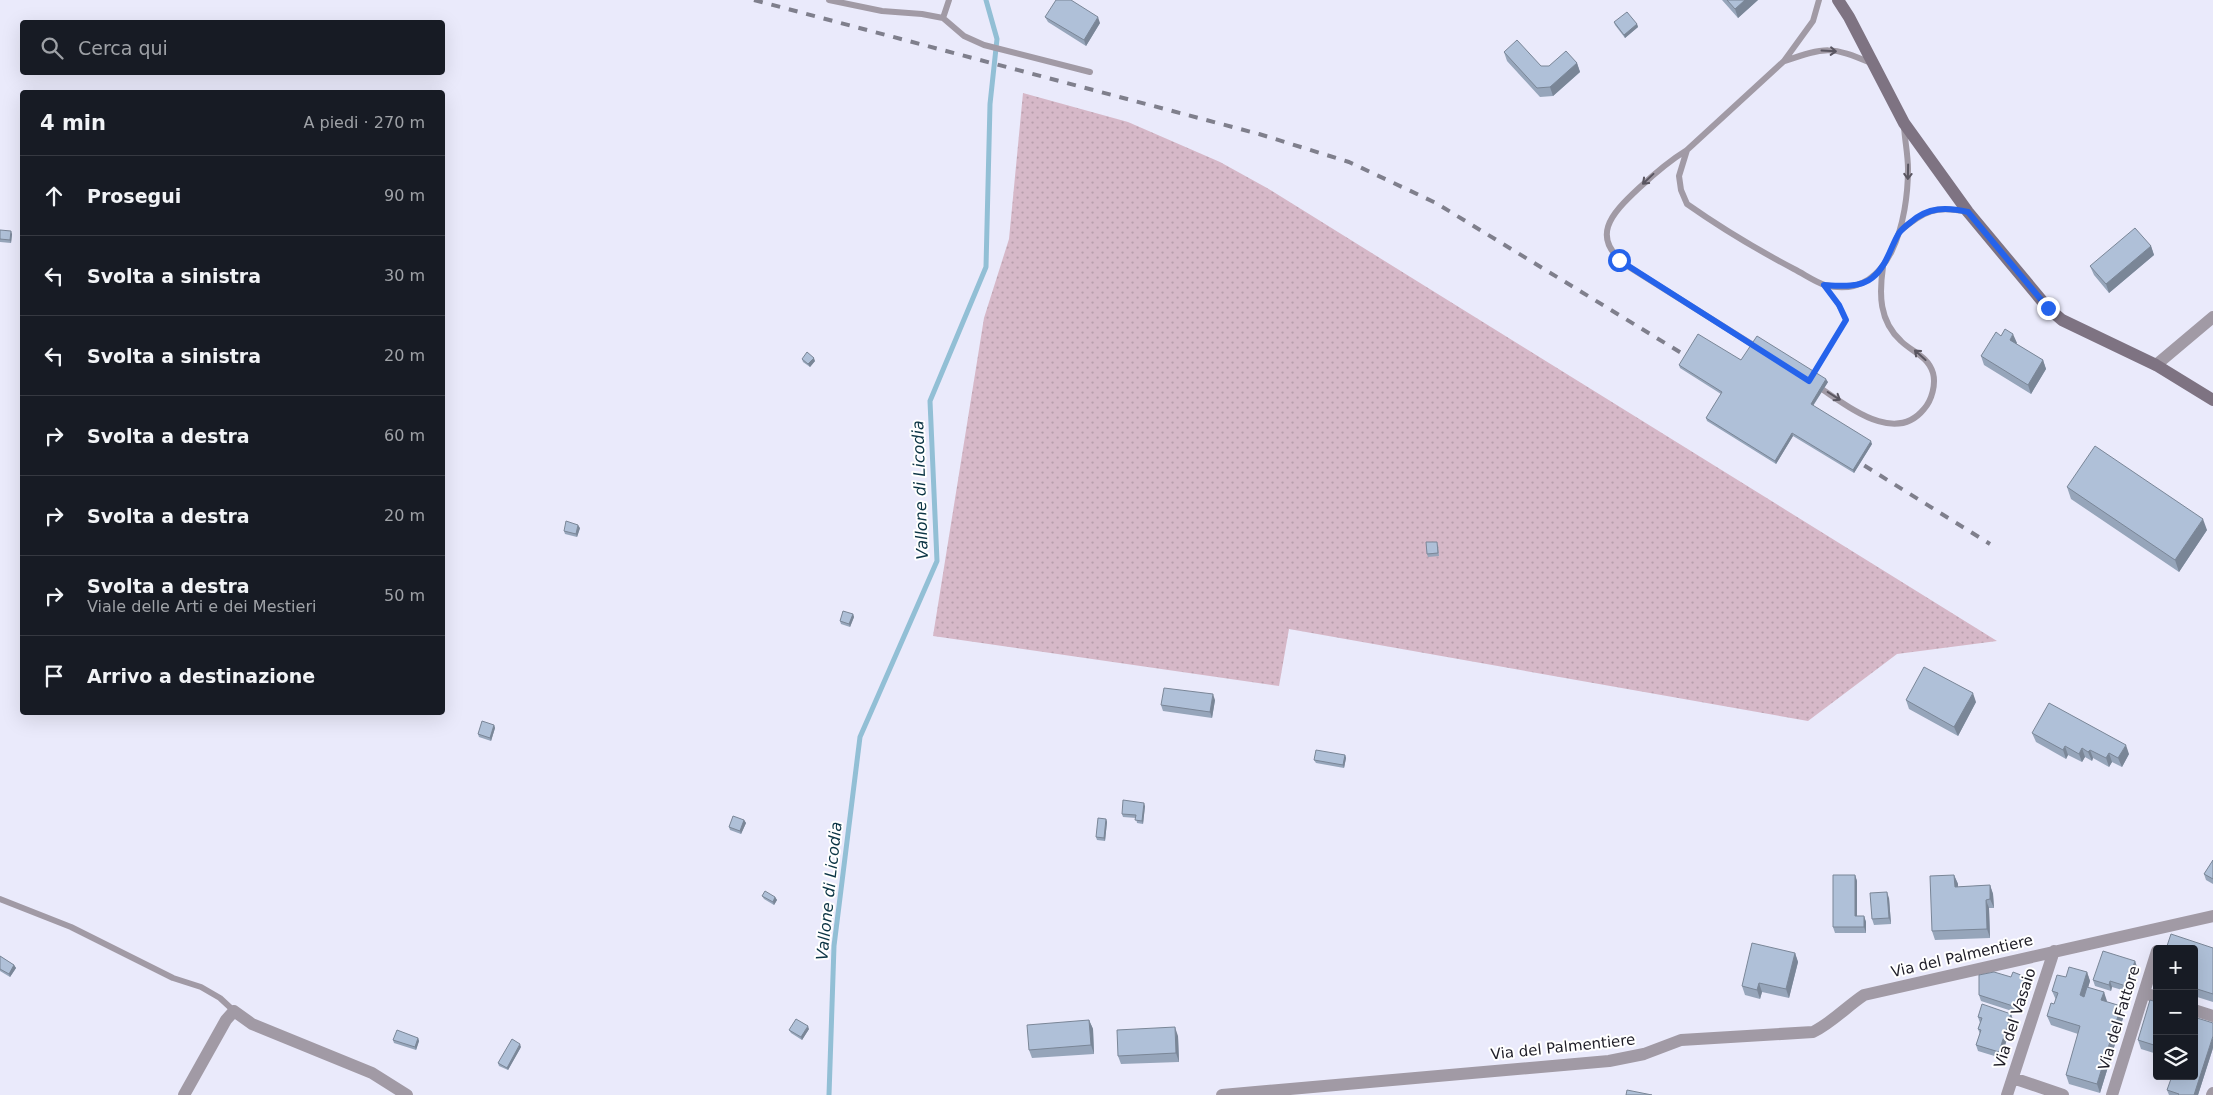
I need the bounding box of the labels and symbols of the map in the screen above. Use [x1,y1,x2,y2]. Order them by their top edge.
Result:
one-way arrow [1821,46,1837,55]
one-way arrow [1903,163,1912,179]
one-way arrow [1642,173,1655,185]
route start [1608,249,1631,272]
route end [2037,297,2060,320]
one-way arrow [1913,349,1926,361]
one-way arrow [1827,392,1841,402]
water label: Vallone di Licodia [908,420,932,560]
water label: Vallone di Licodia [812,821,846,961]
street label: Via del Palmentiere [1889,931,2035,981]
street label: Via del Fattore [2095,964,2143,1072]
street label: Via del Vasaio [1990,966,2040,1070]
street label: Via del Palmentiere [1490,1030,1636,1064]

